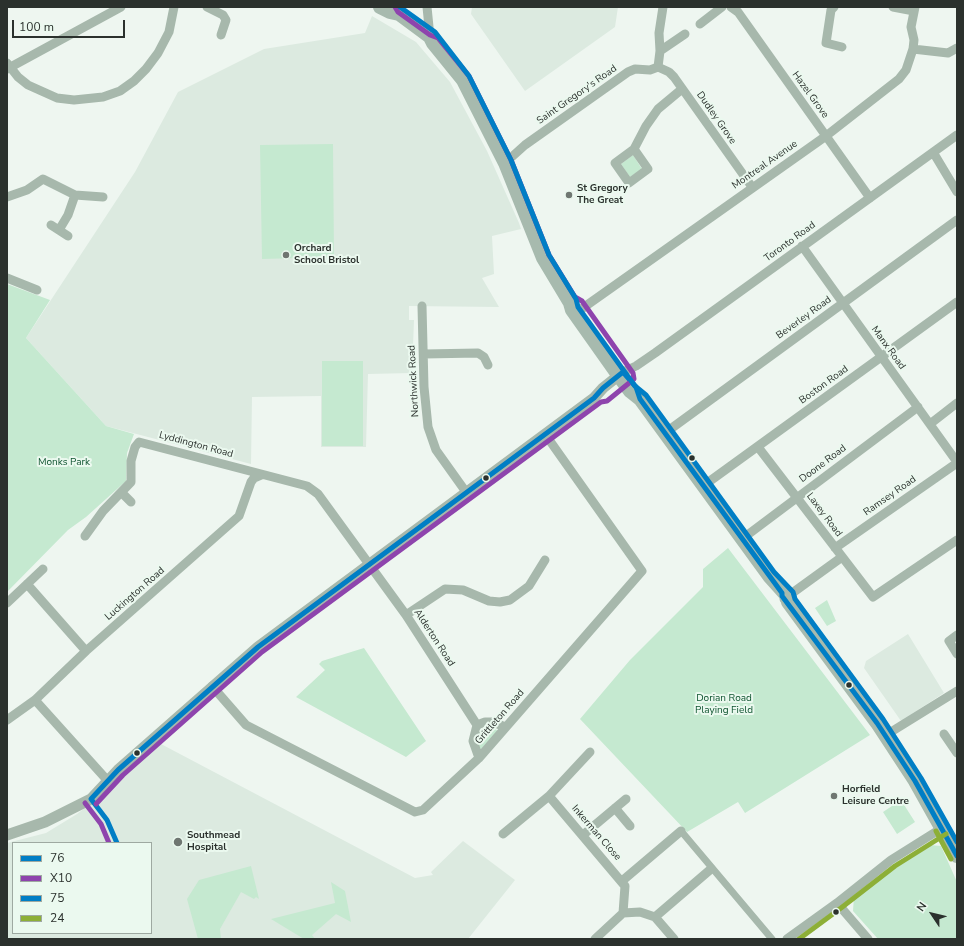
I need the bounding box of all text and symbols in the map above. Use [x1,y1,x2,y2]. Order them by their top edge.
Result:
scale bar [14,12,127,38]
text: 100 m [19,19,54,35]
street label: Saint Gregory's Road [535,63,619,127]
street label: Hazel Grove [789,69,831,121]
street label: Dudley Grove [693,89,739,147]
street label: Montreal Avenue [730,138,800,192]
place label: St Gregory The Great [577,183,628,206]
marker: St Gregory The Great [564,190,574,200]
street label: Toronto Road [762,219,818,265]
place label: Orchard School Bristol [294,243,359,266]
marker: Orchard School Bristol [281,250,291,260]
street label: Beverley Road [774,294,834,342]
street label: Manx Road [868,324,908,372]
street label: Northwick Road [406,345,422,417]
street label: Boston Road [797,363,851,407]
street label: Lyddington Road [158,429,234,461]
street label: Doone Road [797,443,849,485]
unlabelled marker [687,453,697,463]
park label: Monks Park [38,457,90,469]
unlabelled marker [481,473,491,483]
street label: Ramsey Road [861,473,919,519]
street label: Laxey Road [804,491,844,539]
street label: Luckington Road [103,565,167,623]
street label: Alderton Road [411,607,457,669]
unlabelled marker [844,680,854,690]
street label: Grittleton Road [473,687,527,747]
park label: Dorian Road Playing Field [695,693,753,716]
unlabelled marker [132,748,142,758]
place label: Horfield Leisure Centre [842,784,909,808]
marker: Horfield Leisure Centre [829,791,839,801]
street label: Inkerman Close [569,803,623,863]
place label: Southmead Hospital [187,830,240,854]
marker: Southmead Hospital [172,836,184,848]
legend [12,842,152,934]
text: 76 [50,850,64,866]
text: X10 [50,870,72,886]
text: 75 [50,890,64,906]
north arrow [912,894,952,934]
text: N [913,899,930,915]
unlabelled marker [831,907,841,917]
text: 24 [50,910,64,926]

